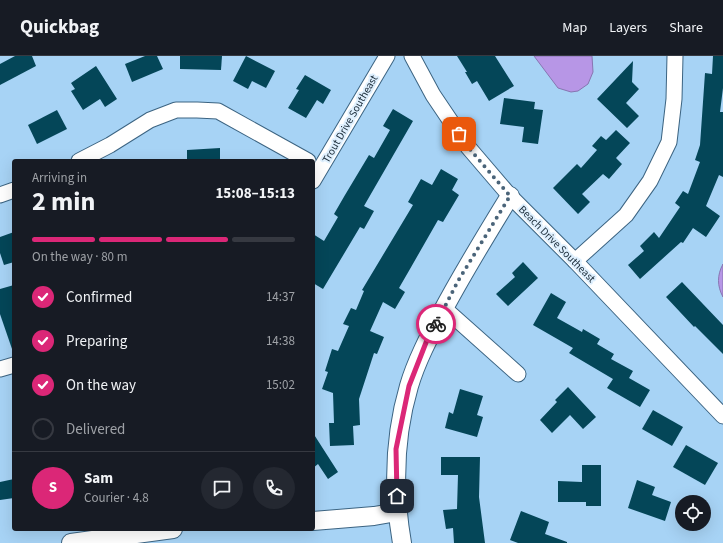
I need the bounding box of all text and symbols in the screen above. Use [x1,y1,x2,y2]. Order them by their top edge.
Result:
text: Quickbag [20,14,99,41]
text: Map [562,18,587,38]
text: Layers [609,18,647,38]
text: Share [669,18,703,38]
street label: Trout Drive Southeast [319,72,382,166]
pin [442,117,476,151]
icon: bag [448,123,470,145]
text: Arriving in [32,169,87,187]
text: 2 min [32,183,95,220]
text: 15:08–15:13 [215,183,295,204]
street label: Beach Drive Southeast [515,202,599,286]
text: On the way · 80 m [32,248,127,266]
icon: check [32,286,54,308]
text: Confirmed [66,287,132,308]
text: 14:37 [266,288,295,306]
courier [416,304,456,344]
icon: bike [425,313,447,335]
icon: check [32,330,54,352]
text: Preparing [66,331,127,352]
text: 14:38 [266,332,295,350]
icon: check [32,374,54,396]
text: On the way [66,375,136,396]
text: 15:02 [266,376,295,394]
text: Delivered [66,419,125,440]
button: chat [201,467,243,509]
button: phone [253,467,295,509]
text: Sam [84,468,113,489]
text: S [49,477,57,498]
pin [380,479,414,513]
icon: home [386,485,408,507]
text: Courier · 4.8 [84,489,149,507]
map controls [675,495,711,531]
button: locate [675,495,711,531]

